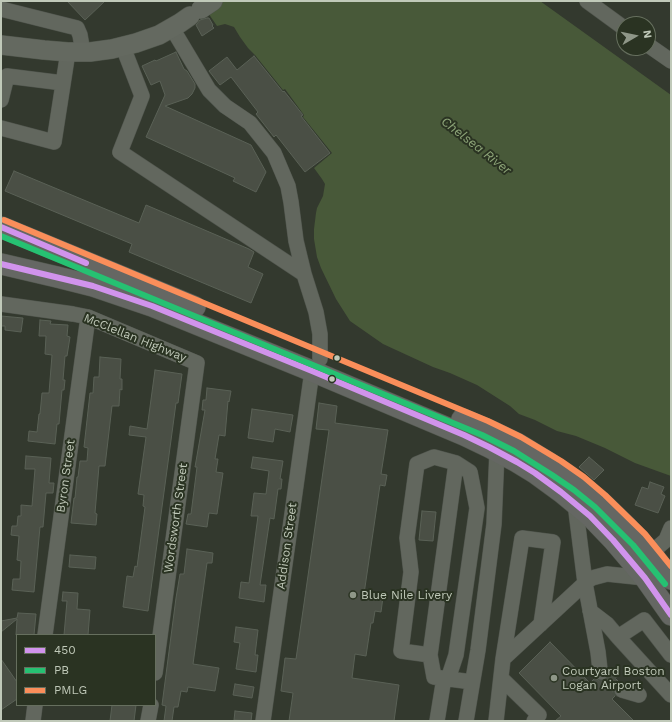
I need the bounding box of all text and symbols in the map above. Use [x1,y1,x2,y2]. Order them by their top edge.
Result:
north arrow [616,16,656,56]
text: N [640,29,654,39]
water label: Chelsea River [438,114,514,178]
street label: McClellan Highway [82,311,188,365]
unlabelled marker [332,353,342,363]
unlabelled marker [327,374,337,384]
street label: Byron Street [54,439,78,513]
street label: Wordsworth Street [161,462,191,574]
street label: Addison Street [274,502,300,590]
place label: Blue Nile Livery [361,588,452,602]
marker: Blue Nile Livery [348,590,358,600]
legend [16,634,156,706]
text: 450 [54,643,76,657]
text: PB [54,663,69,677]
place label: Courtyard Boston Logan Airport [562,664,665,692]
marker: Courtyard Boston Logan Airport [549,673,559,683]
text: PMLG [54,683,87,697]

